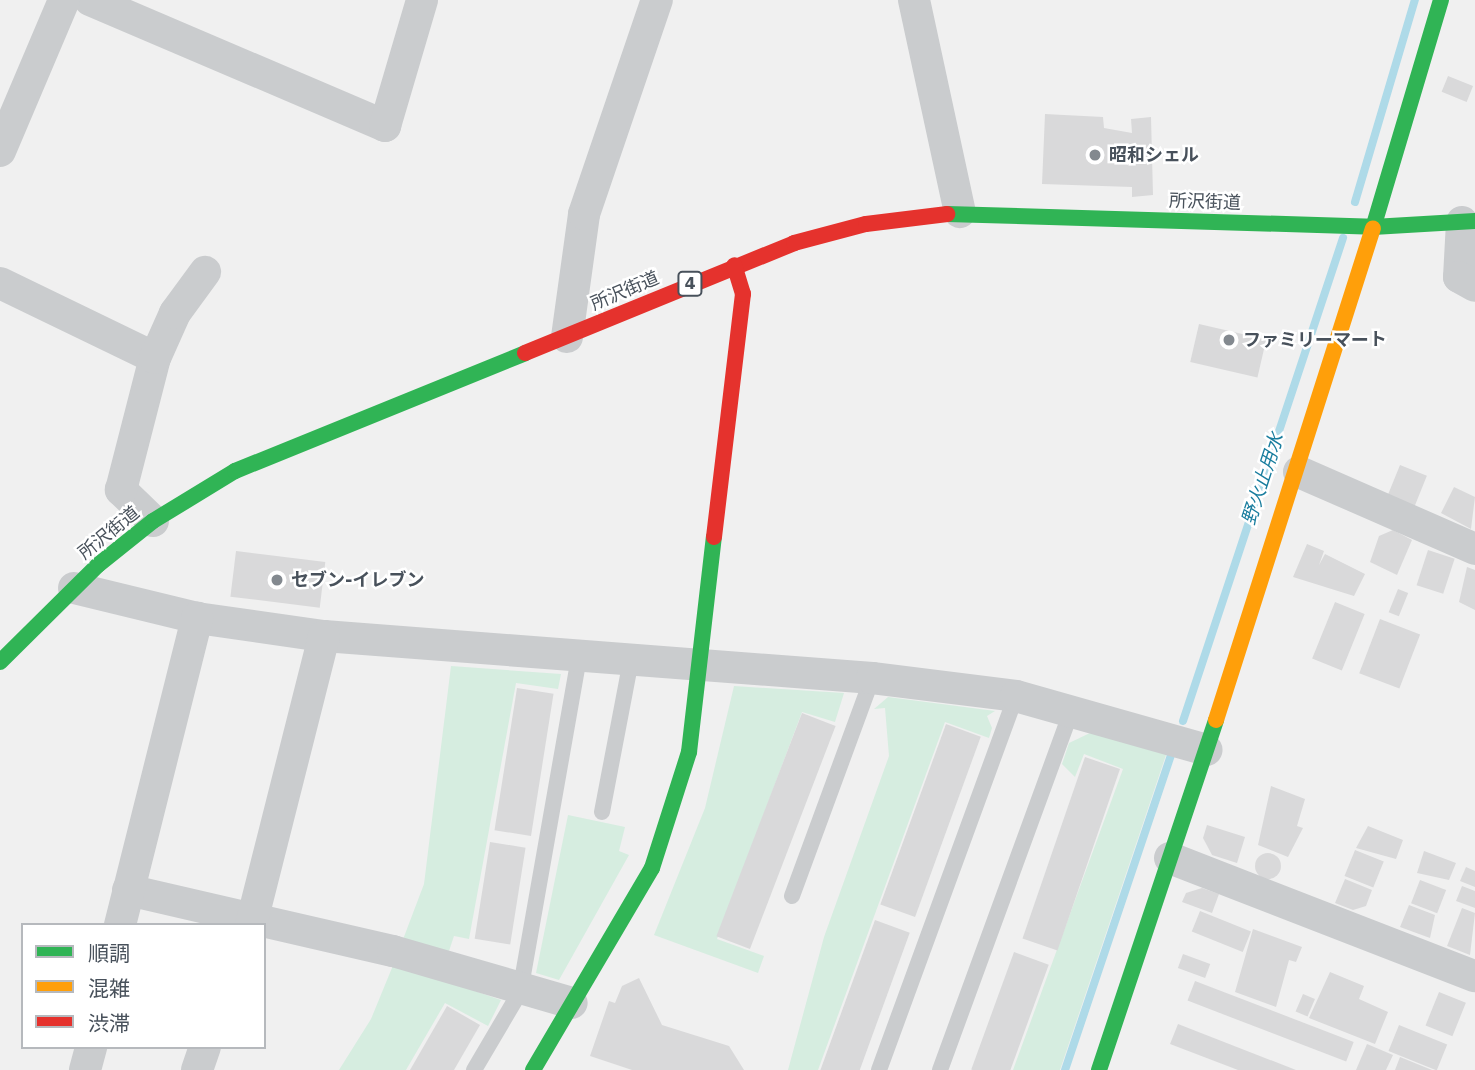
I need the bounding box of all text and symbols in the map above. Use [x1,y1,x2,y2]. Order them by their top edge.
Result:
place label: 昭和シェル [1109,144,1199,166]
marker: 昭和シェル [1087,147,1103,163]
street label: 所沢街道 [1169,190,1241,214]
street label: 所沢街道 [588,267,662,315]
road number: 4 [676,272,704,296]
place label: ファミリーマート [1243,329,1387,351]
marker: ファミリーマート [1221,332,1237,348]
water label: 野火止用水 [1237,430,1289,528]
street label: 所沢街道 [74,502,144,564]
place label: セブン-イレブン [291,569,424,591]
marker: セブン-イレブン [269,572,285,588]
legend [21,923,266,1049]
text: 順調 [88,942,130,966]
text: 混雑 [88,977,130,1001]
text: 渋滞 [88,1012,130,1036]

